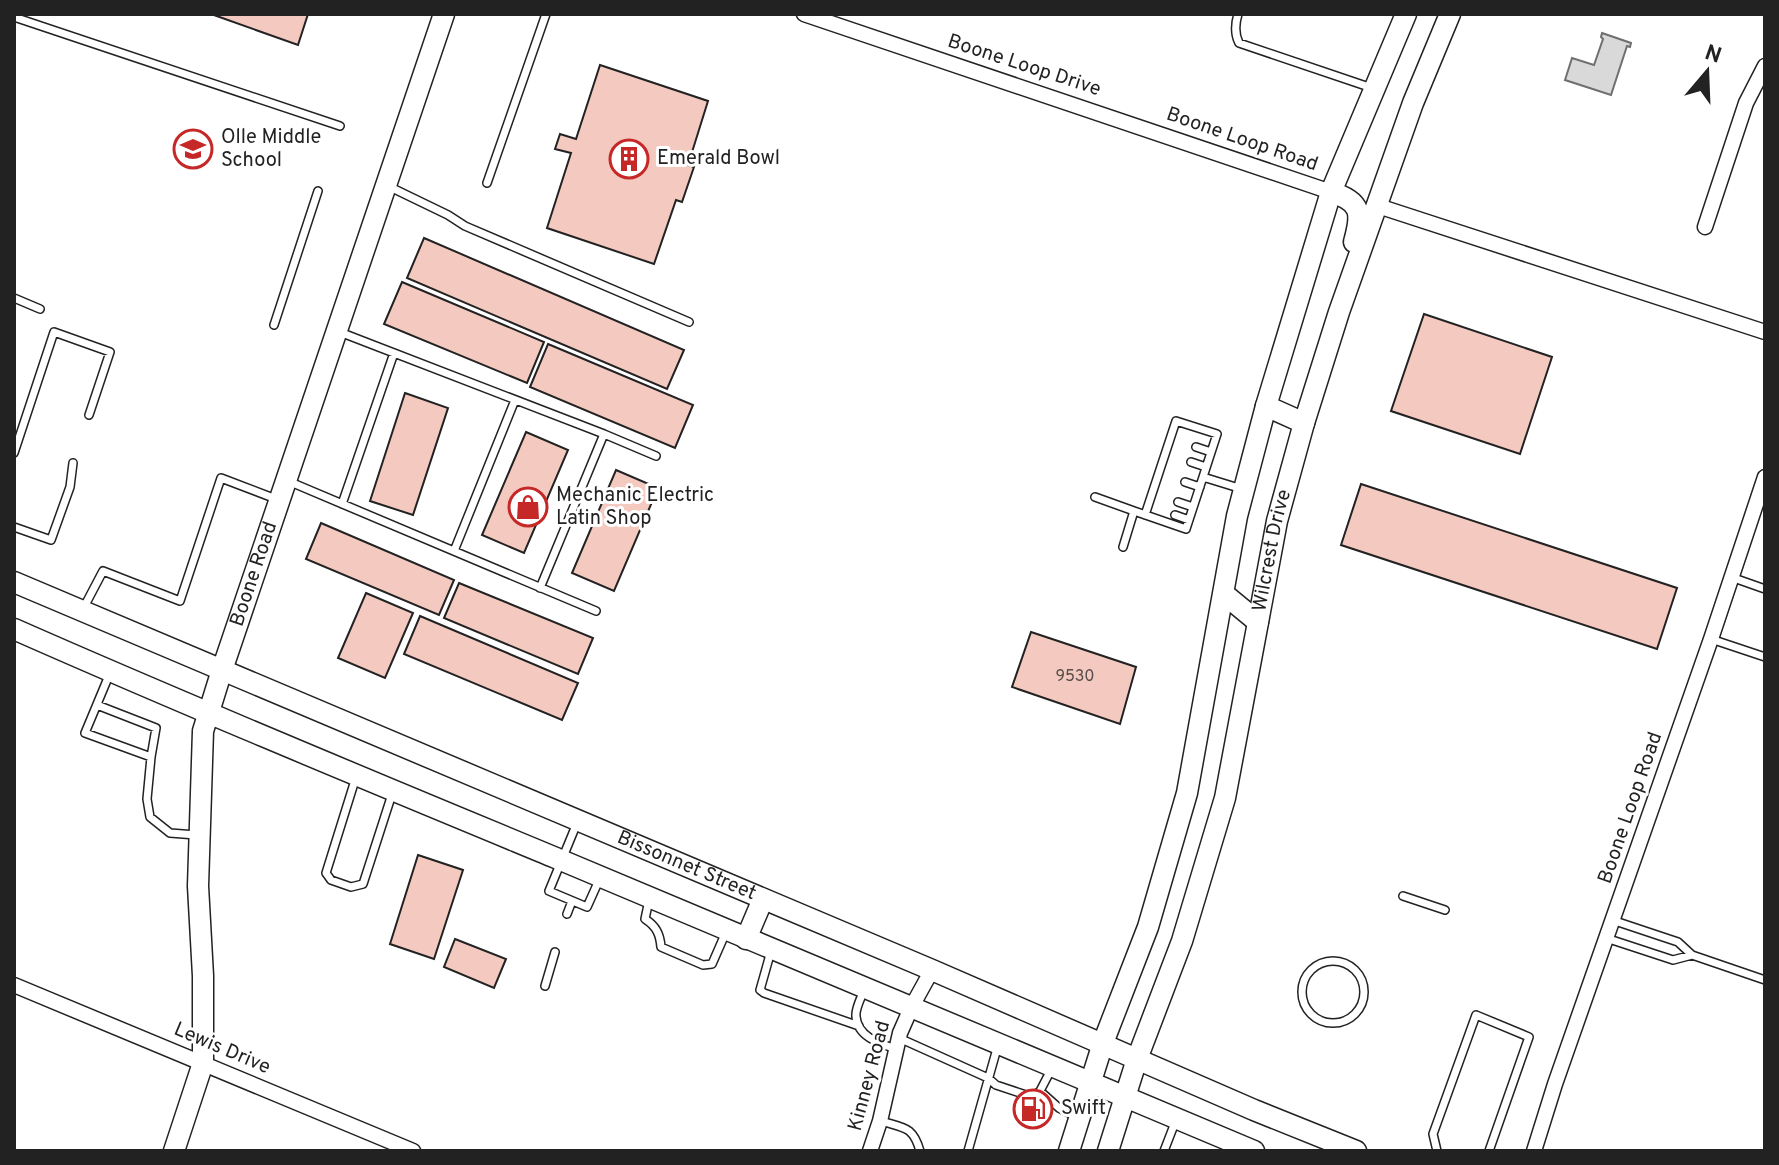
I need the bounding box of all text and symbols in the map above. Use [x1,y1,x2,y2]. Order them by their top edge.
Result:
street label: Boone Loop Drive [944,29,1104,103]
north arrow [1667,32,1747,112]
text: N [1701,40,1725,71]
street label: Boone Loop Road [1163,102,1321,178]
place label: Olle Middle School [221,125,321,174]
school or university icon: Olle Middle School [172,128,214,170]
building icon: Emerald Bowl [608,138,650,180]
place label: Emerald Bowl [657,146,780,172]
place label: Mechanic Electric Latin Shop [556,483,714,532]
shop icon: Mechanic Electric Latin Shop [507,486,549,528]
street label: Wilcrest Drive [1247,487,1298,614]
street label: Boone Road [225,518,284,630]
house number: 9530 [1055,667,1095,687]
street label: Boone Loop Road [1593,729,1669,887]
street label: Bissonnet Street [613,825,760,907]
street label: Lewis Drive [170,1017,274,1081]
street label: Kinney Road [843,1018,897,1134]
fuel station icon: Swift [1012,1088,1054,1130]
place label: Swift [1061,1096,1106,1122]

